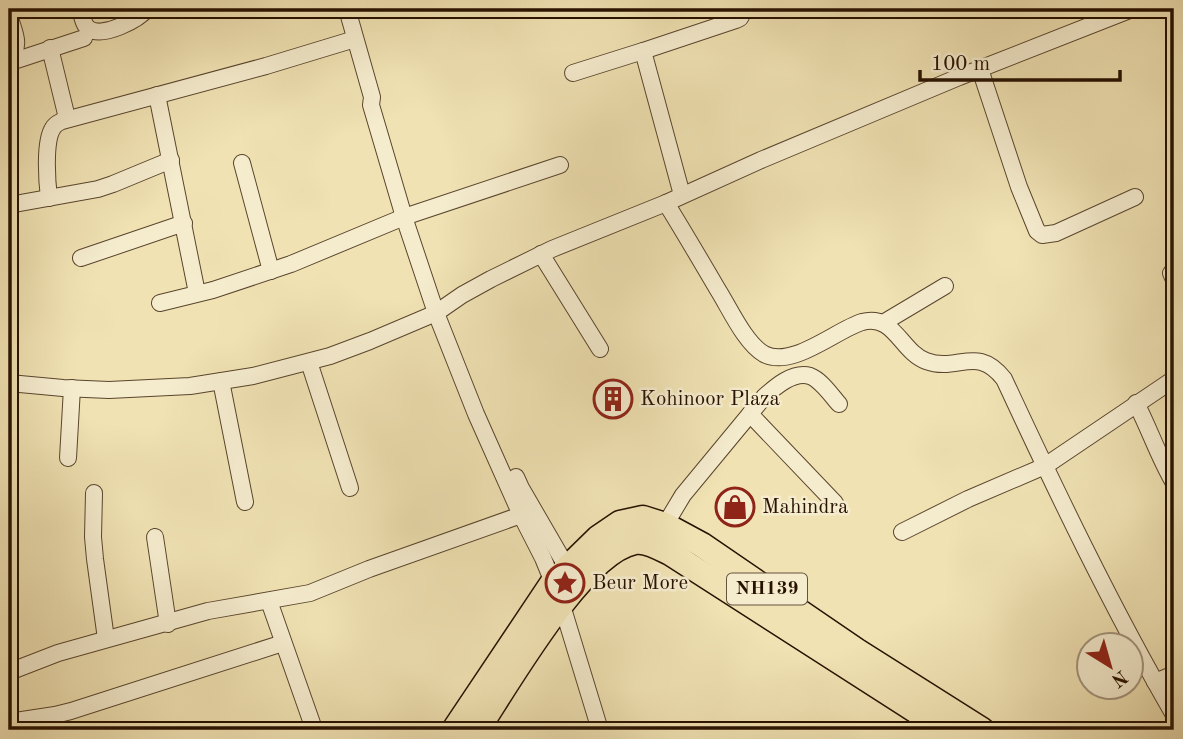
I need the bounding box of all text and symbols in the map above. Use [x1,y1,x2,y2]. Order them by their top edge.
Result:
scale bar [920,38,1120,82]
text: 100 m [931,54,990,75]
building icon: Kohinoor Plaza [592,378,634,420]
place label: Kohinoor Plaza [640,389,780,410]
shop icon: Mahindra [714,486,756,528]
place label: Mahindra [762,497,848,518]
place icon: Beur More [544,562,586,604]
place label: Beur More [592,573,688,594]
road number: NH139 [727,574,807,604]
north arrow [1074,630,1144,700]
text: N [1107,666,1130,690]

